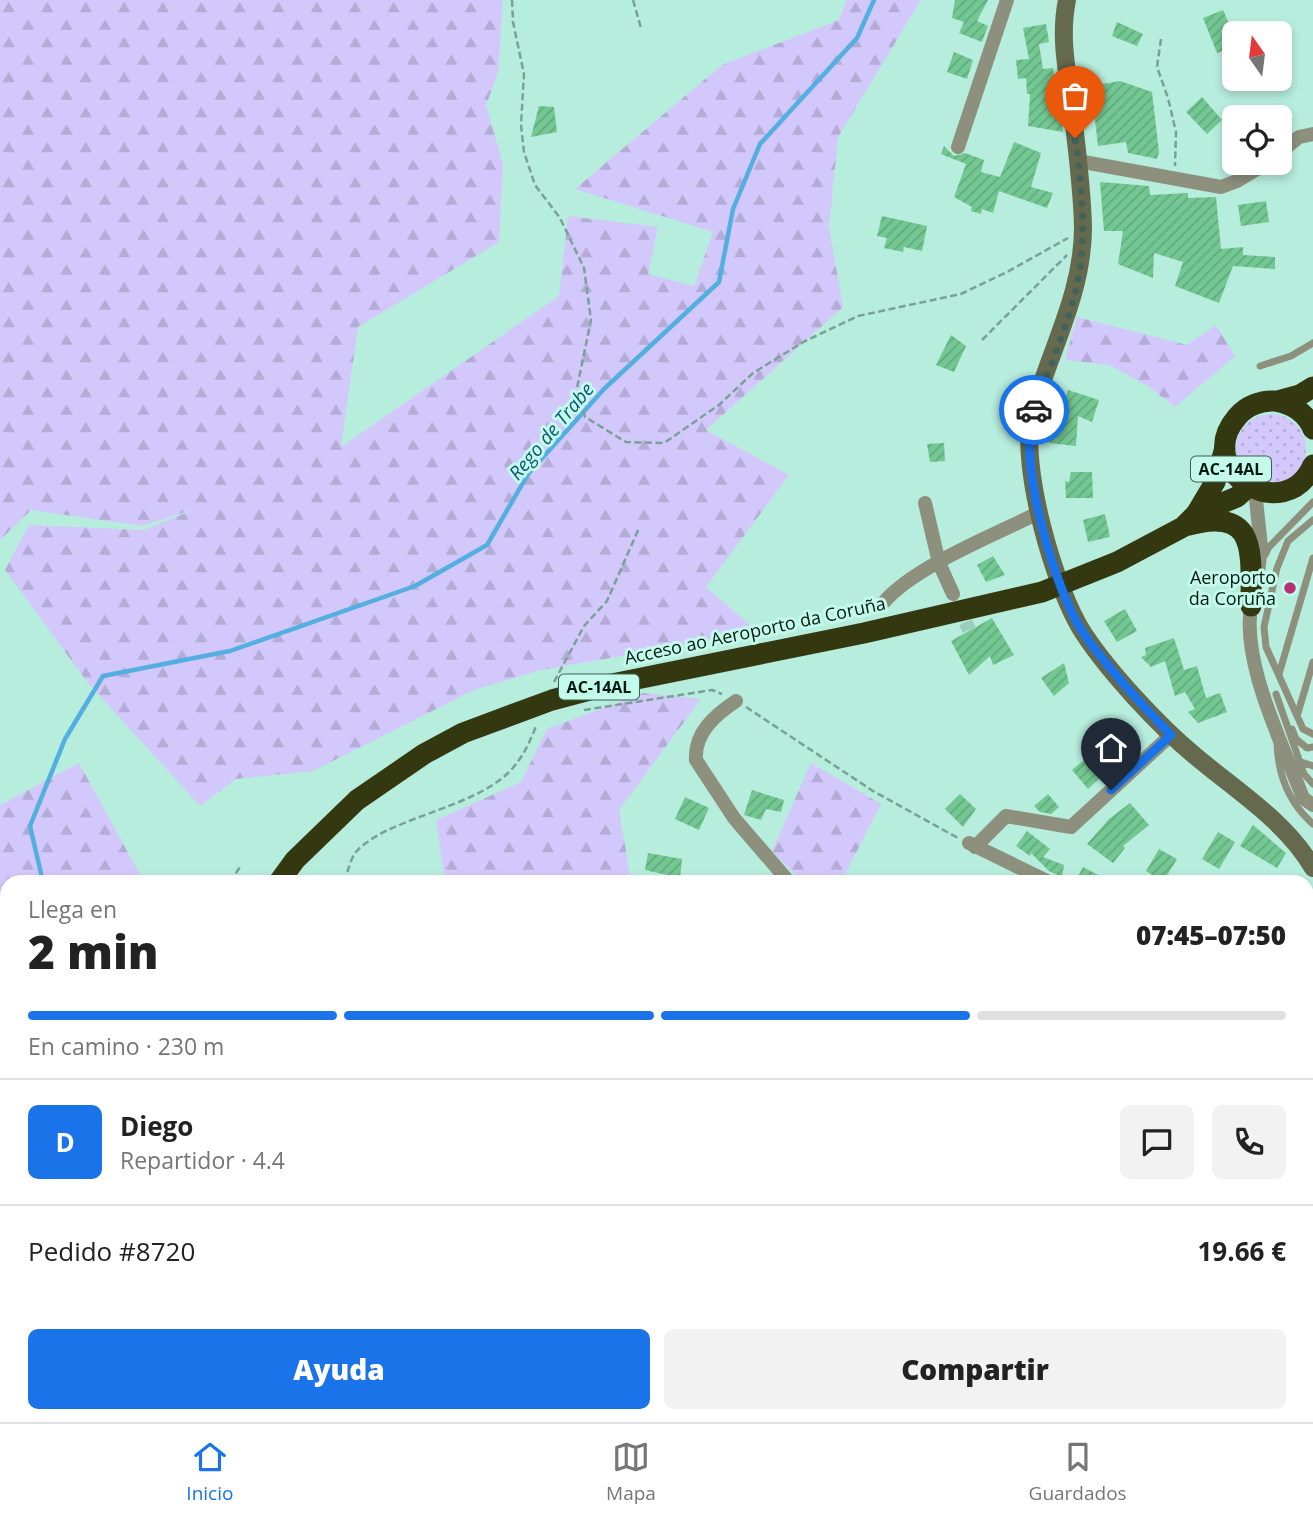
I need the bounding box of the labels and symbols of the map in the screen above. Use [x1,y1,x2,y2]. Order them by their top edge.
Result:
north arrow [1222,21,1292,91]
pin [1045,66,1105,138]
courier [999,375,1069,445]
water label: Rego de Trabe [503,377,599,485]
road number: AC-14AL [1191,456,1271,482]
place label: Aeroporto da Coruña [1189,565,1276,610]
marker: Aeroporto da Coruña [1282,580,1298,596]
street label: Acceso ao Aeroporto da Coruña [622,591,888,669]
road number: AC-14AL [559,674,639,700]
pin [1081,718,1141,790]

